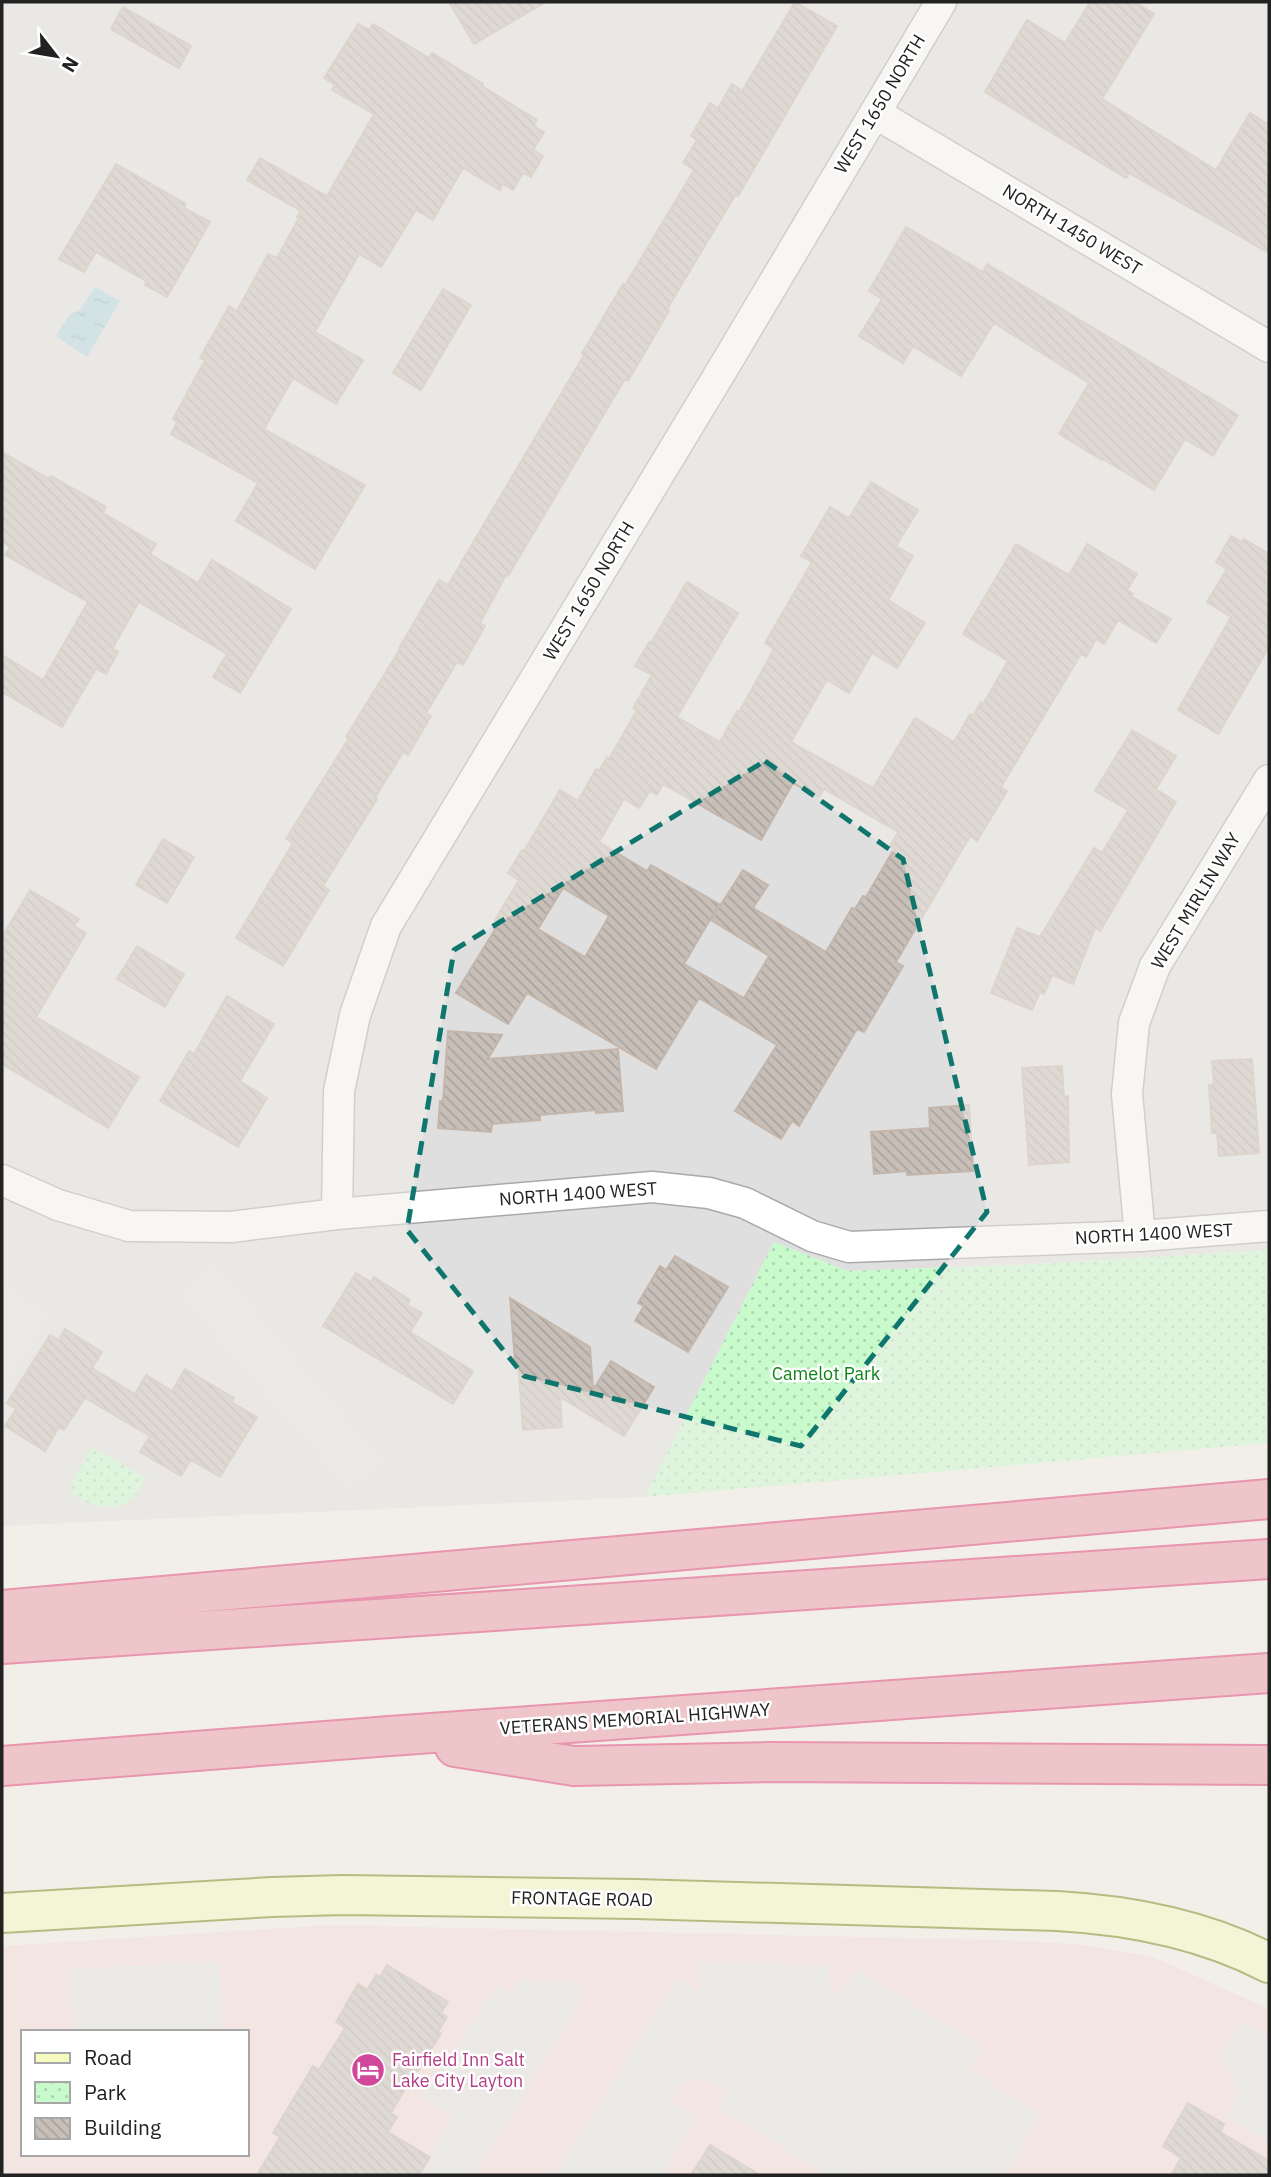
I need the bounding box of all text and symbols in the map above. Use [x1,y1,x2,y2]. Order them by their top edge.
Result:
north arrow [21,21,91,91]
street label: WEST 1650 NORTH [829,30,930,178]
text: N [57,53,84,77]
street label: NORTH 1450 WEST [998,179,1146,280]
street label: WEST 1650 NORTH [538,517,639,665]
street label: WEST MIRLIN WAY [1146,828,1246,973]
street label: NORTH 1400 WEST [498,1177,658,1210]
street label: NORTH 1400 WEST [1074,1218,1234,1249]
park label: Camelot Park [772,1362,881,1385]
street label: VETERANS MEMORIAL HIGHWAY [499,1698,771,1739]
street label: FRONTAGE ROAD [511,1886,653,1911]
legend [21,2030,248,2156]
text: Road [84,2043,132,2071]
place label: Fairfield Inn Salt Lake City Layton [392,2048,525,2092]
hotel icon: Fairfield Inn Salt Lake City Layton [349,2051,387,2089]
text: Park [84,2078,127,2106]
text: Building [84,2113,161,2141]

